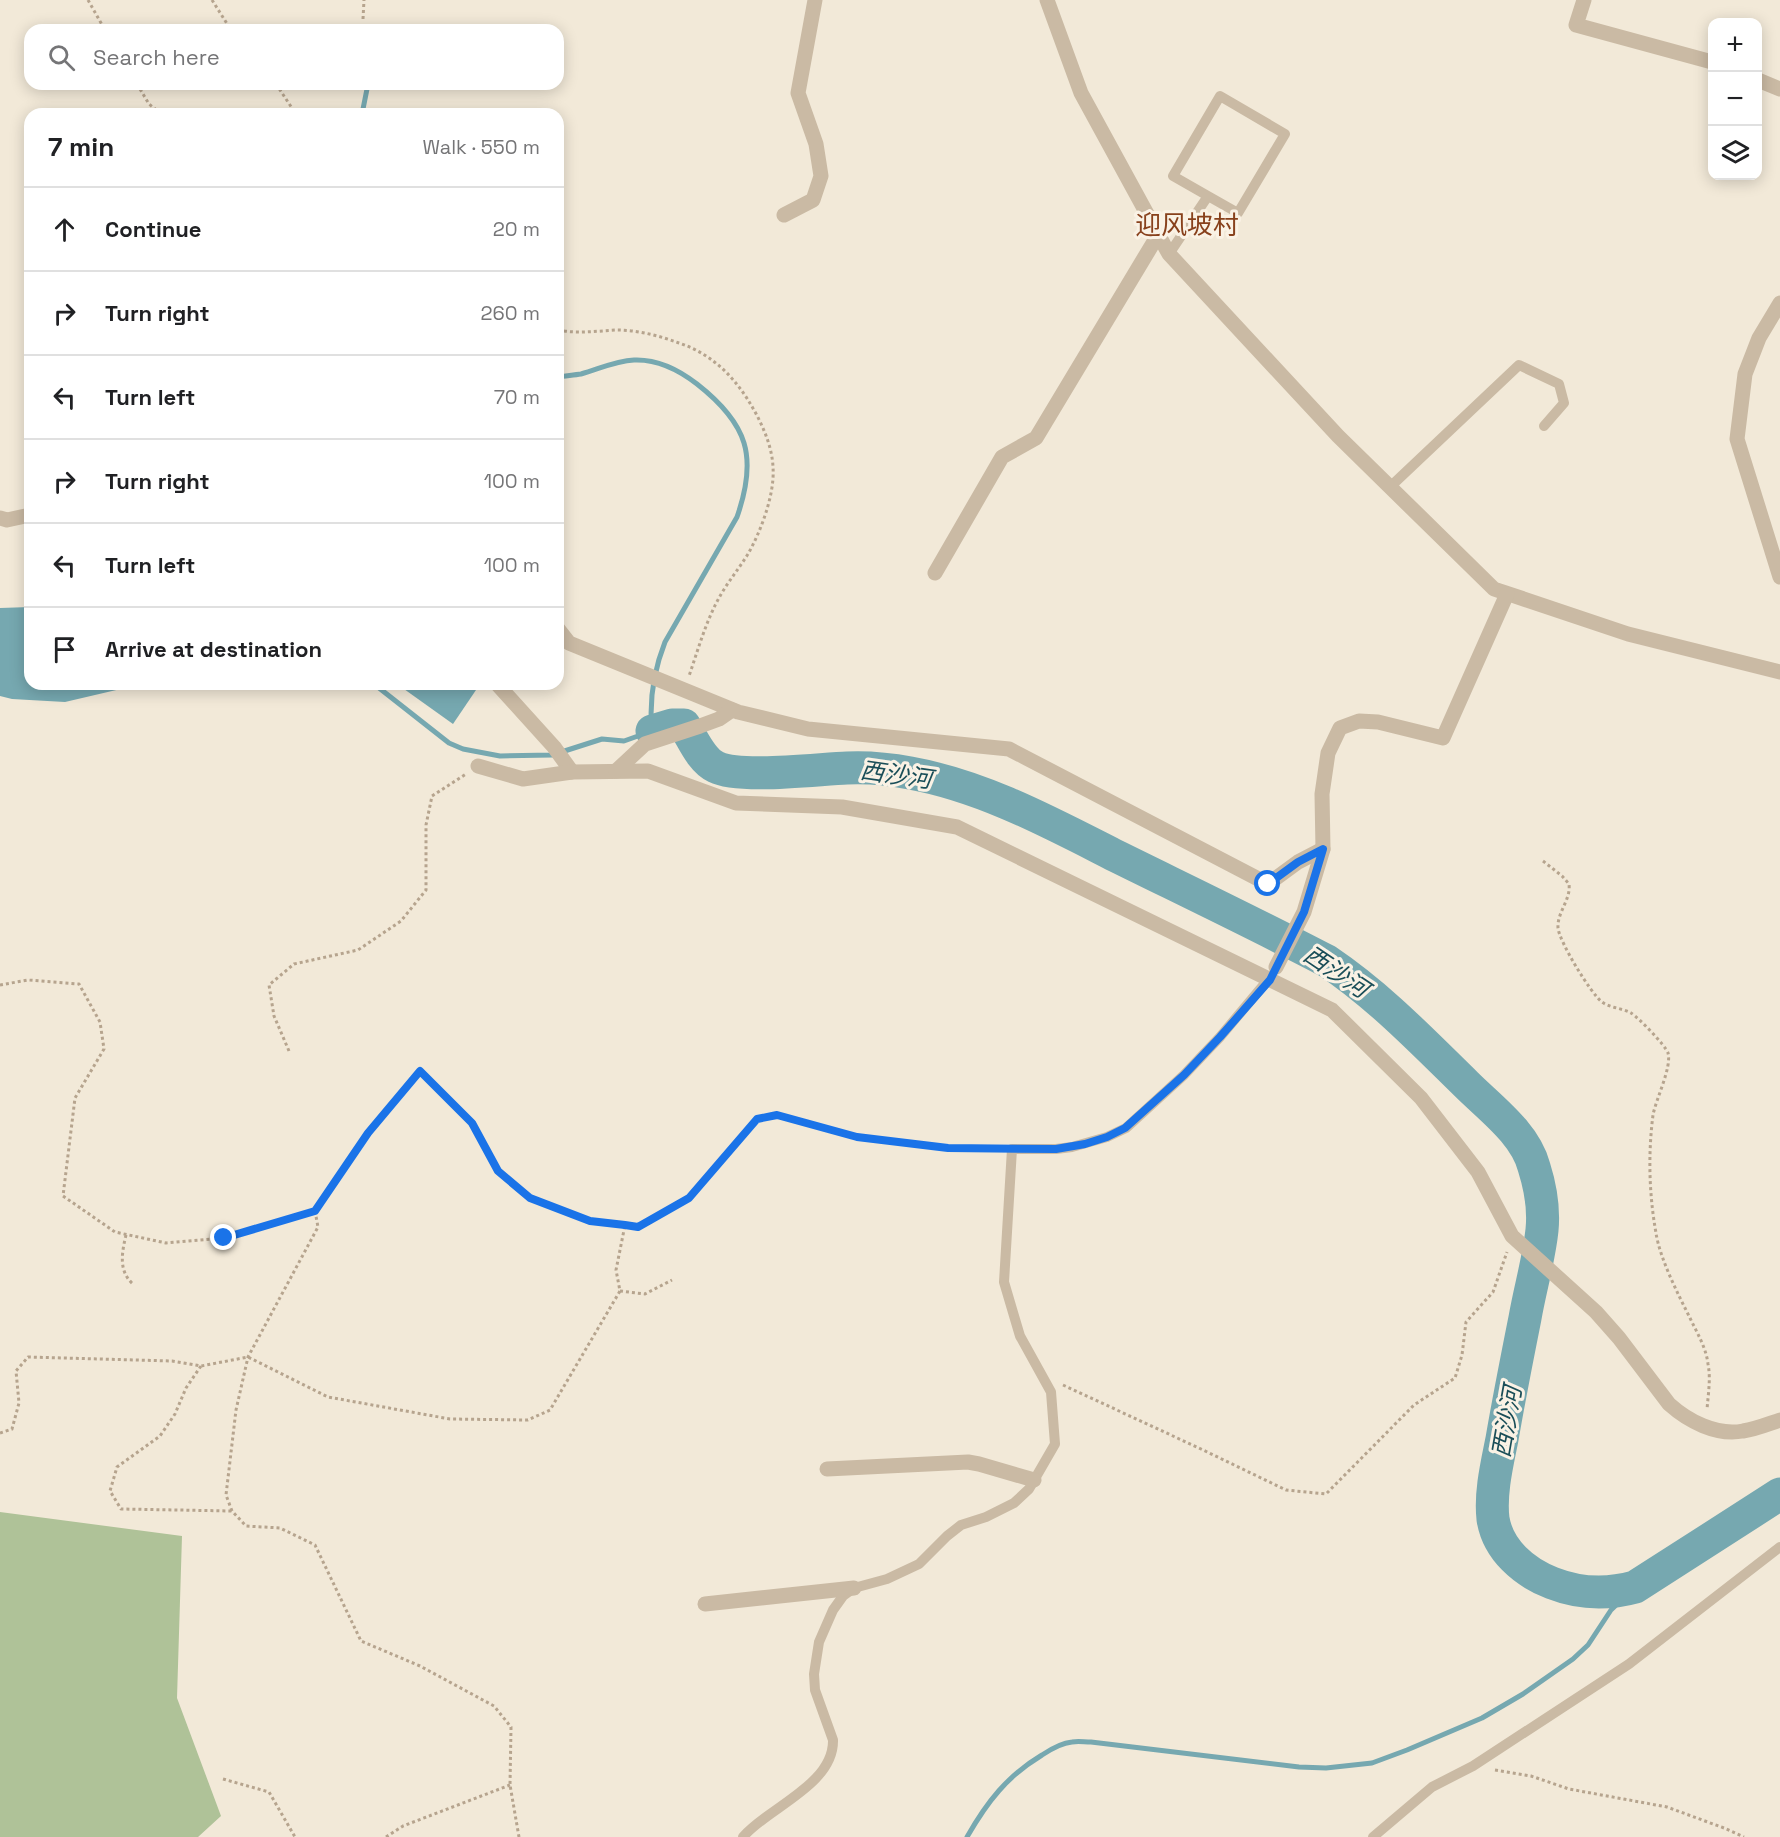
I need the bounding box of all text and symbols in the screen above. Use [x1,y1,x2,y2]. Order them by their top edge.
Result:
map controls [1708,18,1762,180]
button: + [1708,18,1762,72]
search box [24,24,564,90]
icon: search [45,41,78,74]
text: Search here [93,43,220,71]
button: − [1708,72,1762,126]
button: layers [1708,126,1762,180]
text: 7 min [48,130,114,164]
text: Walk · 550 m [422,134,540,160]
district label: 迎风坡村 [1135,208,1239,242]
icon: ahead [48,213,81,246]
text: Continue [105,215,201,243]
text: 20 m [493,216,540,242]
icon: right [48,297,81,330]
text: Turn right [105,299,210,327]
text: 260 m [481,300,540,326]
icon: left [48,381,81,414]
text: Turn left [105,383,195,411]
text: 70 m [494,384,540,410]
icon: right [48,465,81,498]
text: Turn right [105,467,210,495]
text: 100 m [484,468,540,494]
icon: left [48,549,81,582]
text: Turn left [105,551,195,579]
text: 100 m [484,552,540,578]
icon: arrive [48,633,81,666]
text: Arrive at destination [105,635,322,663]
water label: 西沙河 [858,754,938,795]
route start [1254,870,1280,896]
water label: 西沙河 [1298,939,1378,1007]
route end [210,1224,236,1250]
water label: 西沙河 [1485,1380,1529,1460]

